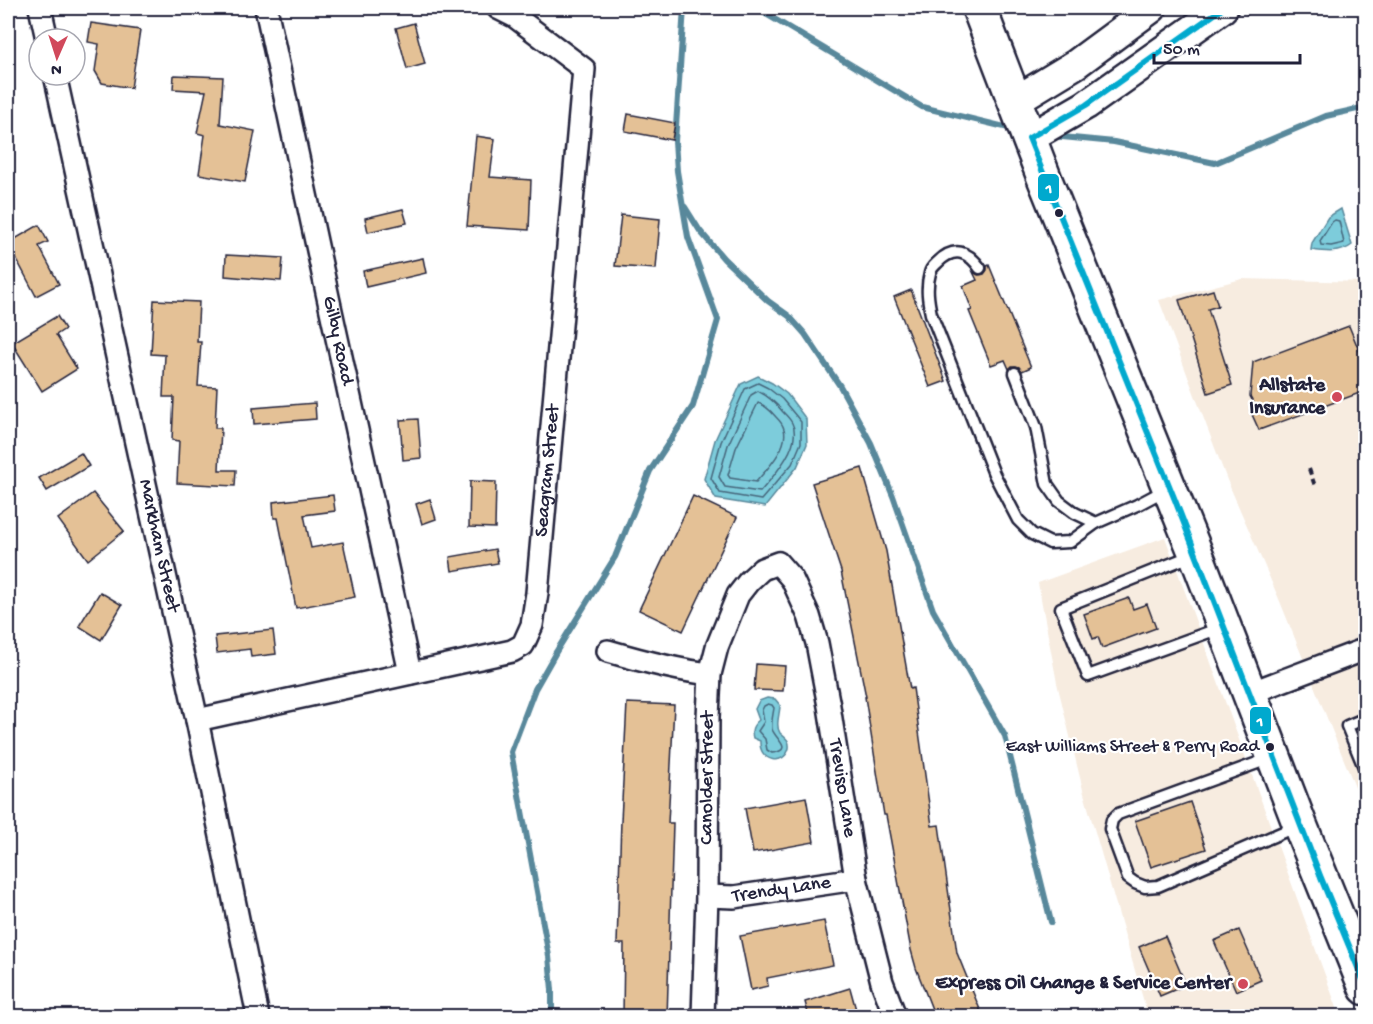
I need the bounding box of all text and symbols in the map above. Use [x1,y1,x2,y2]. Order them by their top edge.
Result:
north arrow [27,27,87,87]
scale bar [1154,27,1300,65]
text: 50 m [1163,40,1200,61]
text: N [50,59,62,78]
line badge: 1 [1037,173,1060,202]
text: 1 [1045,181,1052,200]
unlabelled marker [1053,207,1065,219]
street label: Gilby Road [317,294,359,389]
place label: Allstate Insurance [1249,375,1326,421]
marker: Allstate Insurance [1330,390,1344,404]
street label: Seagram Street [531,402,566,538]
street label: Markham Street [133,477,185,616]
line badge: 1 [1249,706,1272,735]
street label: Canolder Street [696,709,720,845]
text: 1 [1256,714,1263,733]
street label: Treviso Lane [823,736,861,839]
place label: East Williams Street & Perry Road [1006,737,1260,758]
marker: East Williams Street & Perry Road [1264,741,1276,753]
street label: Trendy Lane [730,871,833,909]
place label: Express Oil Change & Service Center [935,973,1233,996]
marker: Express Oil Change & Service Center [1236,977,1250,991]

